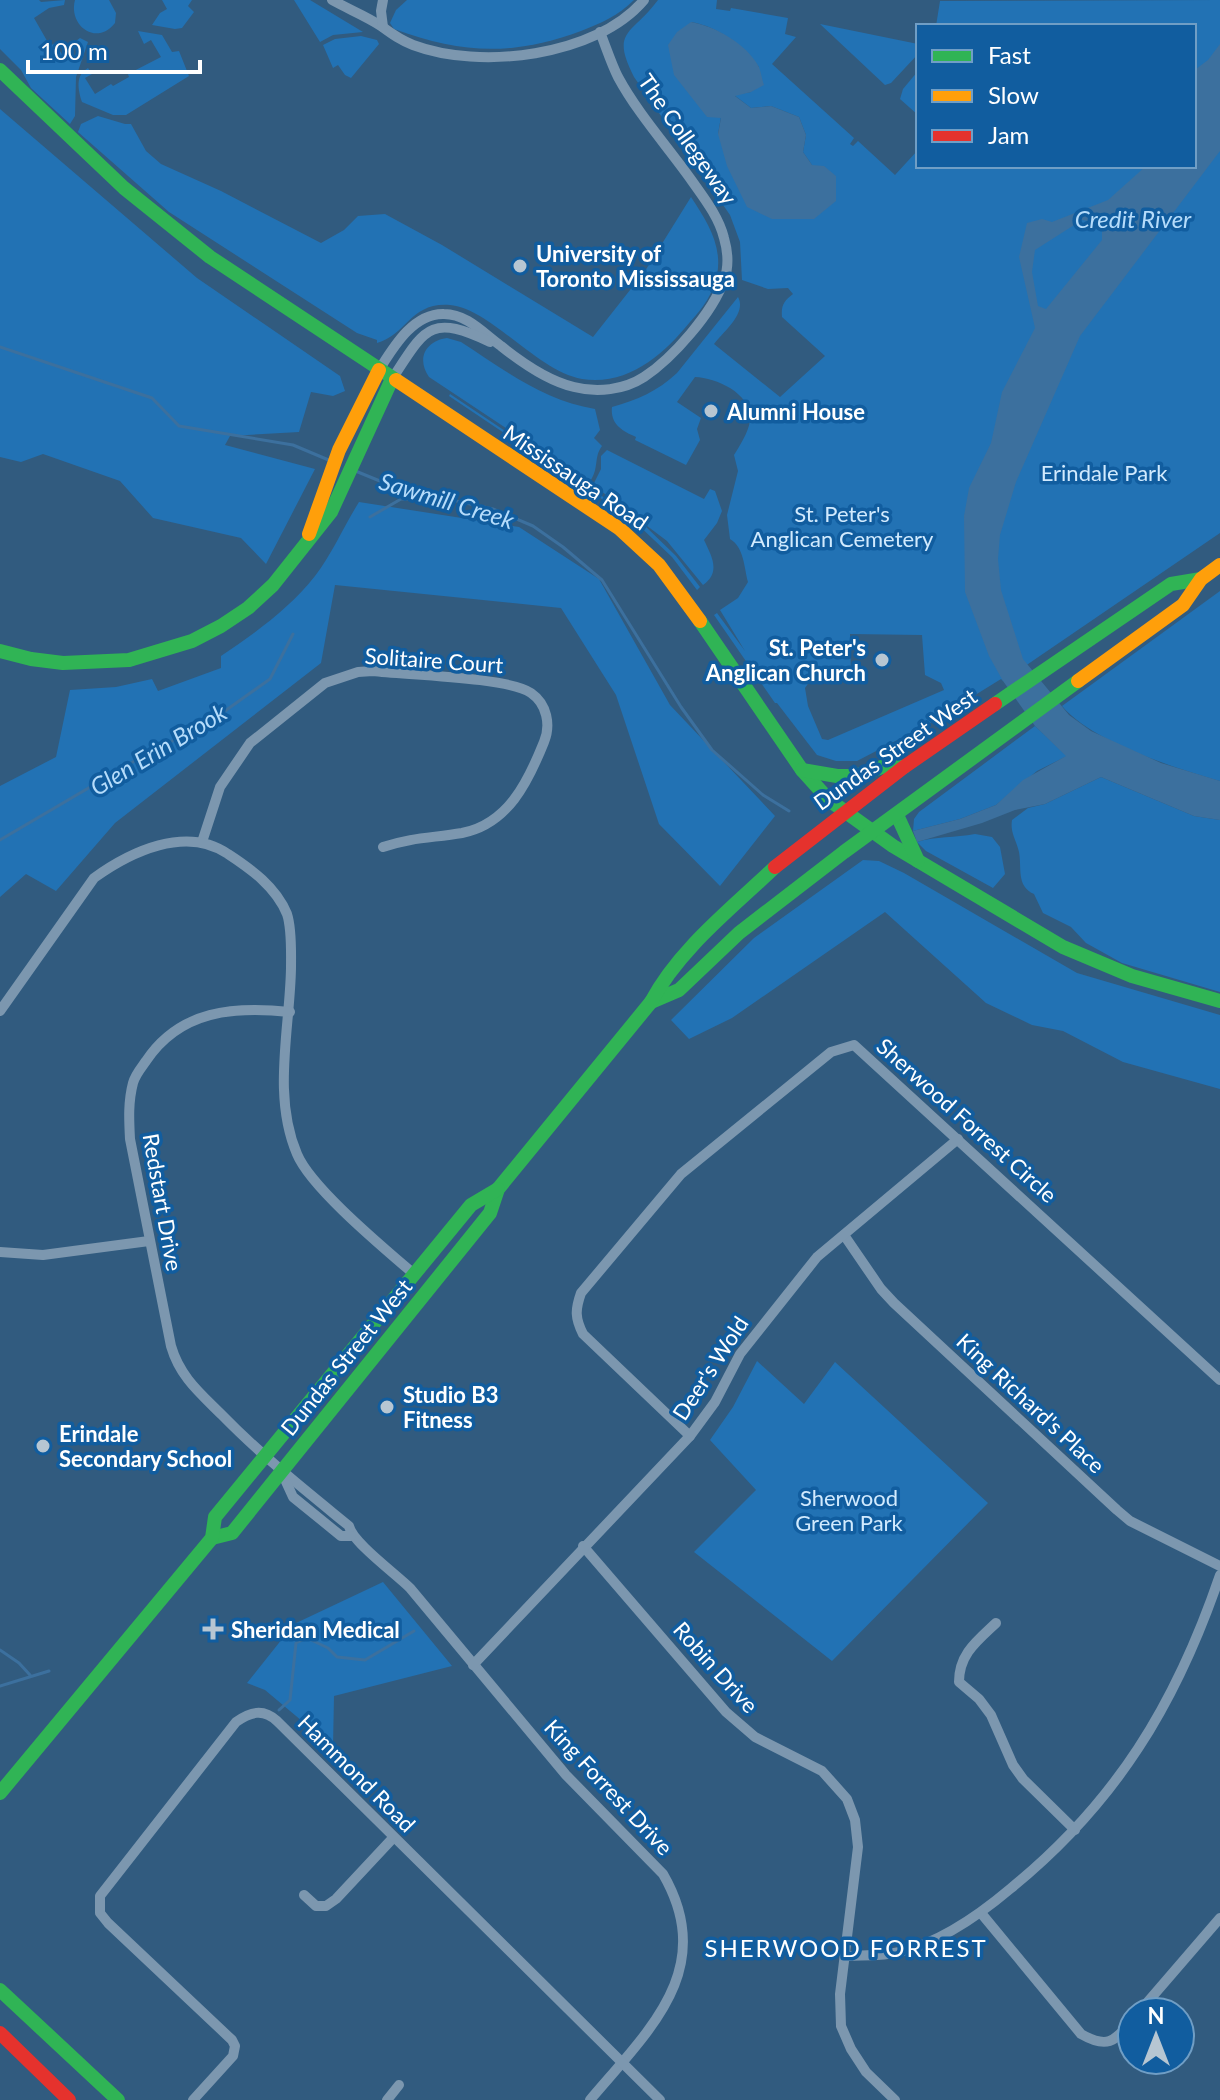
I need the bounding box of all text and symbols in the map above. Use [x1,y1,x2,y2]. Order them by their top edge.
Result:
scale bar [28,24,200,74]
legend [916,24,1196,168]
text: 100 m [40,36,108,65]
text: Fast [988,40,1031,69]
street label: The Collegeway [633,69,743,210]
text: Slow [988,80,1039,109]
text: Jam [988,120,1029,149]
water label: Credit River [1075,204,1192,233]
place label: University of Toronto Mississauga [536,240,735,292]
marker: University of Toronto Mississauga [511,257,529,275]
place label: Alumni House [726,398,865,425]
marker: Alumni House [702,402,720,420]
street label: Mississauga Road [498,419,654,535]
park label: Erindale Park [1041,459,1168,486]
water label: Sawmill Creek [376,466,519,534]
park label: St. Peter's Anglican Cemetery [751,500,934,552]
place label: St. Peter's Anglican Church [705,634,866,686]
street label: Solitaire Court [364,642,504,678]
marker: St. Peter's Anglican Church [873,651,891,669]
street label: Dundas Street West [808,682,982,816]
water label: Glen Erin Brook [84,697,232,801]
street label: Sherwood Forrest Circle [871,1032,1063,1208]
street label: Redstart Drive [138,1131,188,1273]
street label: Dundas Street West [275,1273,417,1441]
street label: Deer's Wold [666,1311,754,1425]
street label: King Richard's Place [951,1328,1111,1478]
place label: Studio B3 Fitness [403,1381,498,1433]
marker: Studio B3 Fitness [378,1398,396,1416]
place label: Erindale Secondary School [59,1420,232,1472]
marker: Erindale Secondary School [34,1437,52,1455]
park label: Sherwood Green Park [795,1484,904,1536]
place label: Sheridan Medical [231,1616,400,1643]
street label: Robin Drive [668,1616,764,1718]
marker: Sheridan Medical [202,1618,224,1640]
street label: Hammond Road [293,1709,421,1837]
street label: King Forrest Drive [539,1713,679,1861]
district label: SHERWOOD FORREST [704,1933,988,1962]
north arrow [1116,1996,1196,2076]
text: N [1148,2002,1164,2029]

